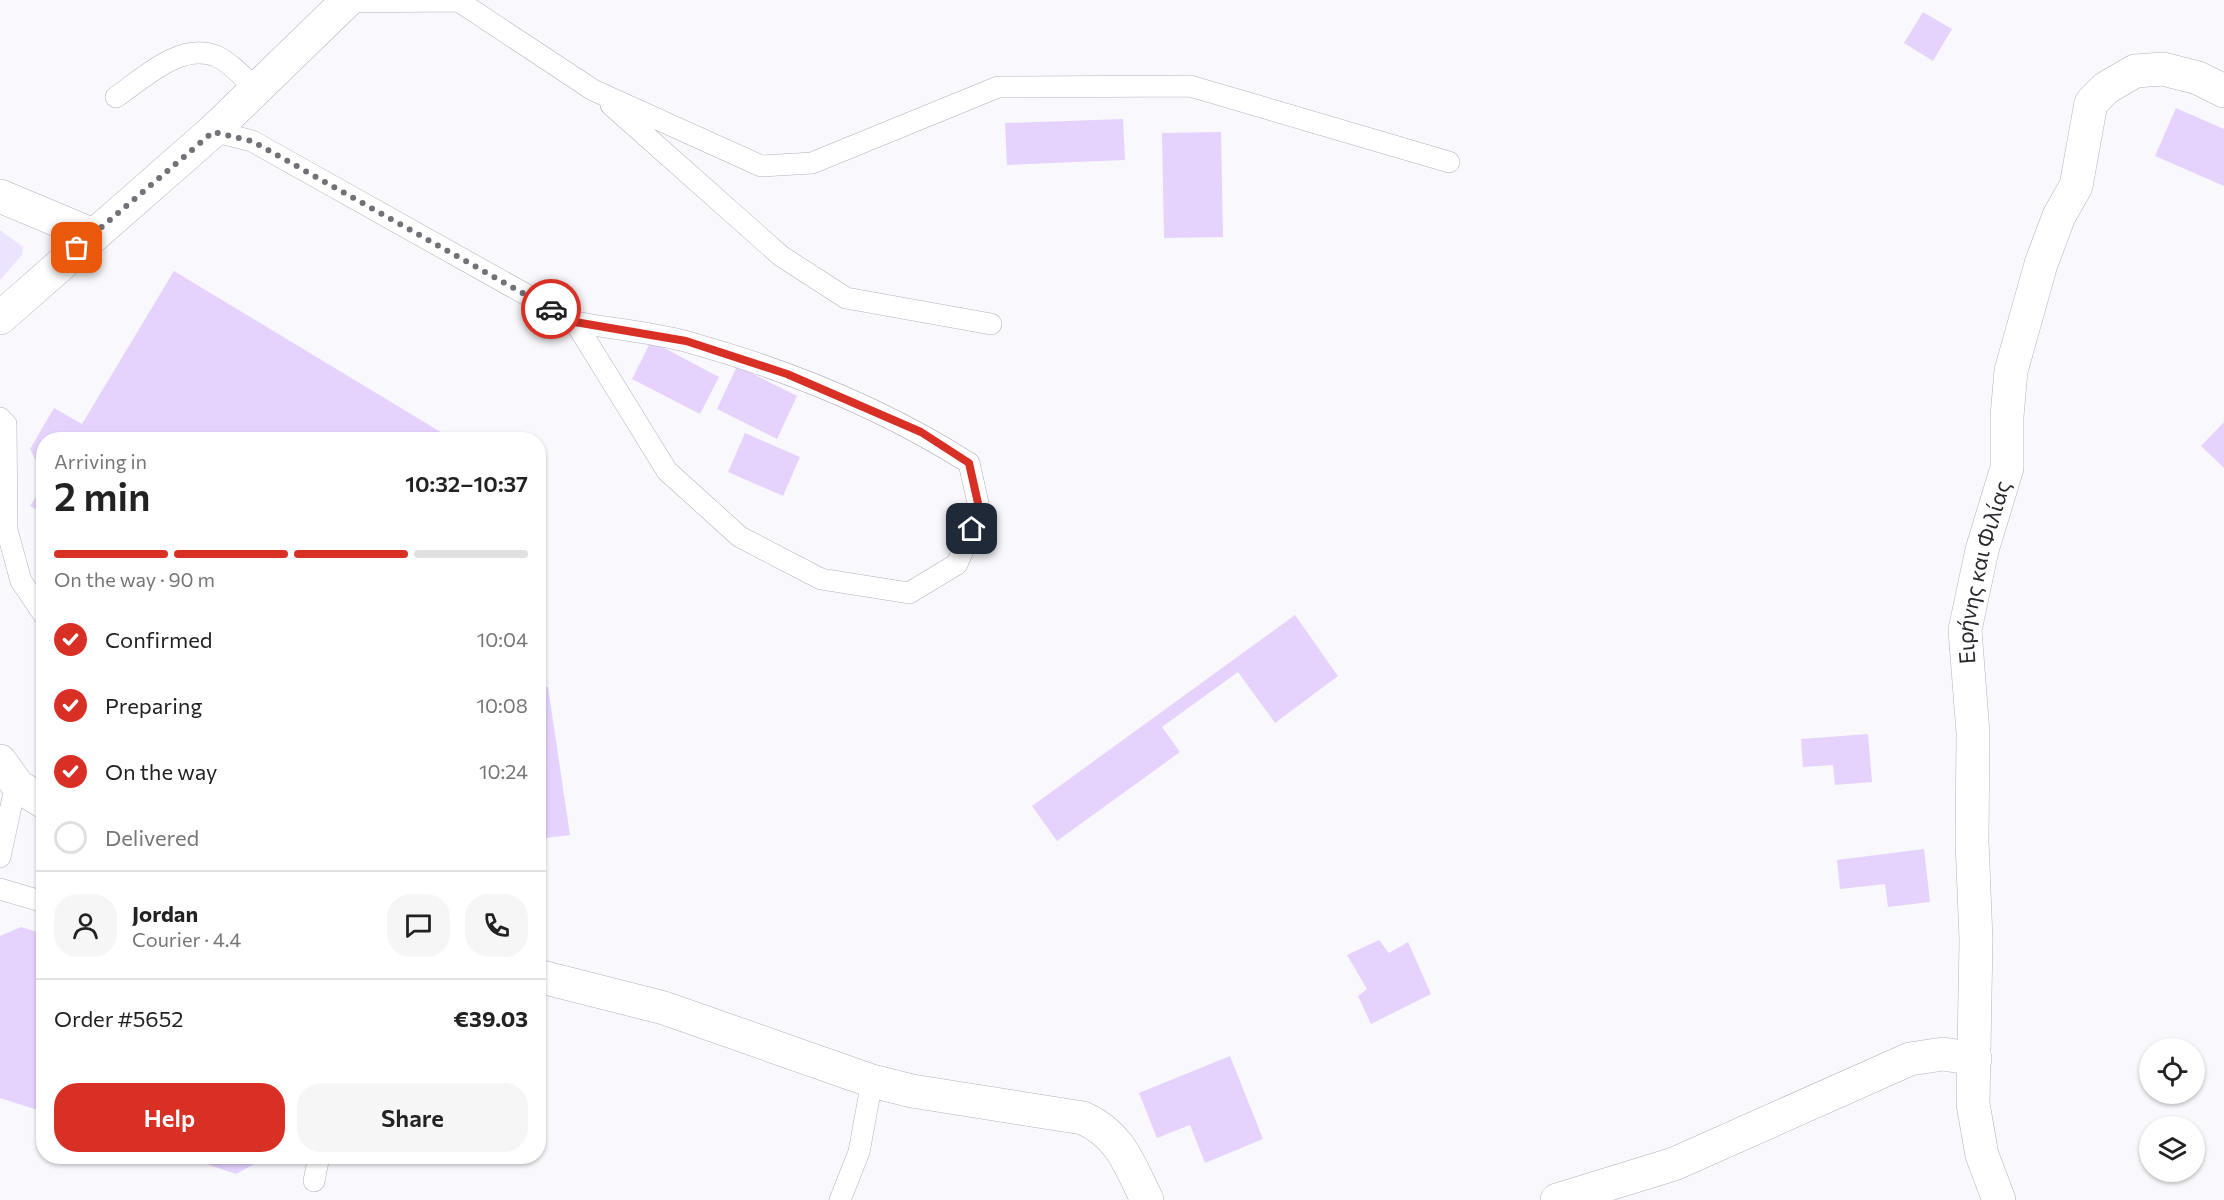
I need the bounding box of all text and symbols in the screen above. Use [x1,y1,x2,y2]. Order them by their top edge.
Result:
pin [51,222,102,273]
icon: bag [60,231,93,264]
courier [521,279,581,339]
icon: car [535,293,568,326]
text: Arriving in [54,449,147,473]
text: 10:32–10:37 [405,470,528,497]
text: 2 min [54,471,151,519]
street label: Ειρήνης και Φιλίας [1951,477,2015,665]
pin [946,503,997,554]
icon: home [955,512,988,545]
text: On the way · 90 m [54,567,215,591]
icon: check [54,623,87,656]
text: Confirmed [105,626,212,653]
text: 10:04 [477,627,528,651]
icon: check [54,689,87,722]
text: Preparing [105,692,202,719]
text: 10:08 [476,693,528,717]
icon: check [54,755,87,788]
text: On the way [105,758,217,785]
text: 10:24 [479,759,528,783]
text: Delivered [105,824,199,851]
button: person [54,894,117,957]
button: chat [387,894,450,957]
button: phone [465,894,528,957]
text: Jordan [132,900,198,927]
text: Courier · 4.4 [132,927,241,951]
text: Order #5652 [54,1005,184,1032]
text: €39.03 [454,1005,528,1032]
map controls [2139,1038,2205,1182]
button: locate [2139,1038,2205,1104]
button: Help [54,1083,285,1152]
button: Share [297,1083,528,1152]
button: layers [2139,1116,2205,1182]

